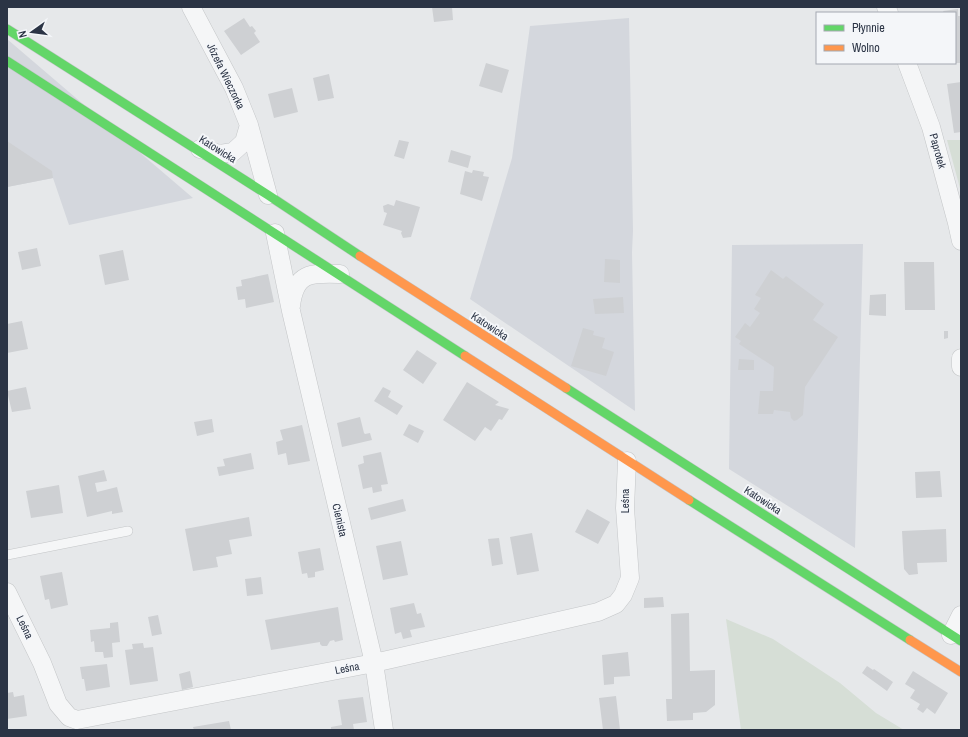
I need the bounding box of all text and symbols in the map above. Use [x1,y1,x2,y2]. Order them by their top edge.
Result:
north arrow [12,12,52,52]
legend [816,12,956,64]
text: Płynnie [852,20,885,36]
text: N [15,30,30,39]
text: Wolno [852,40,880,56]
street label: Józefa Wieczorka [204,41,248,111]
street label: Katowicka [197,132,239,166]
street label: Paprotek [927,132,950,171]
street label: Katowicka [469,309,511,343]
street label: Katowicka [742,483,784,517]
street label: Leśna [618,489,632,513]
street label: Cienista [329,502,351,538]
street label: Leśna [13,613,37,641]
street label: Leśna [334,659,360,677]

